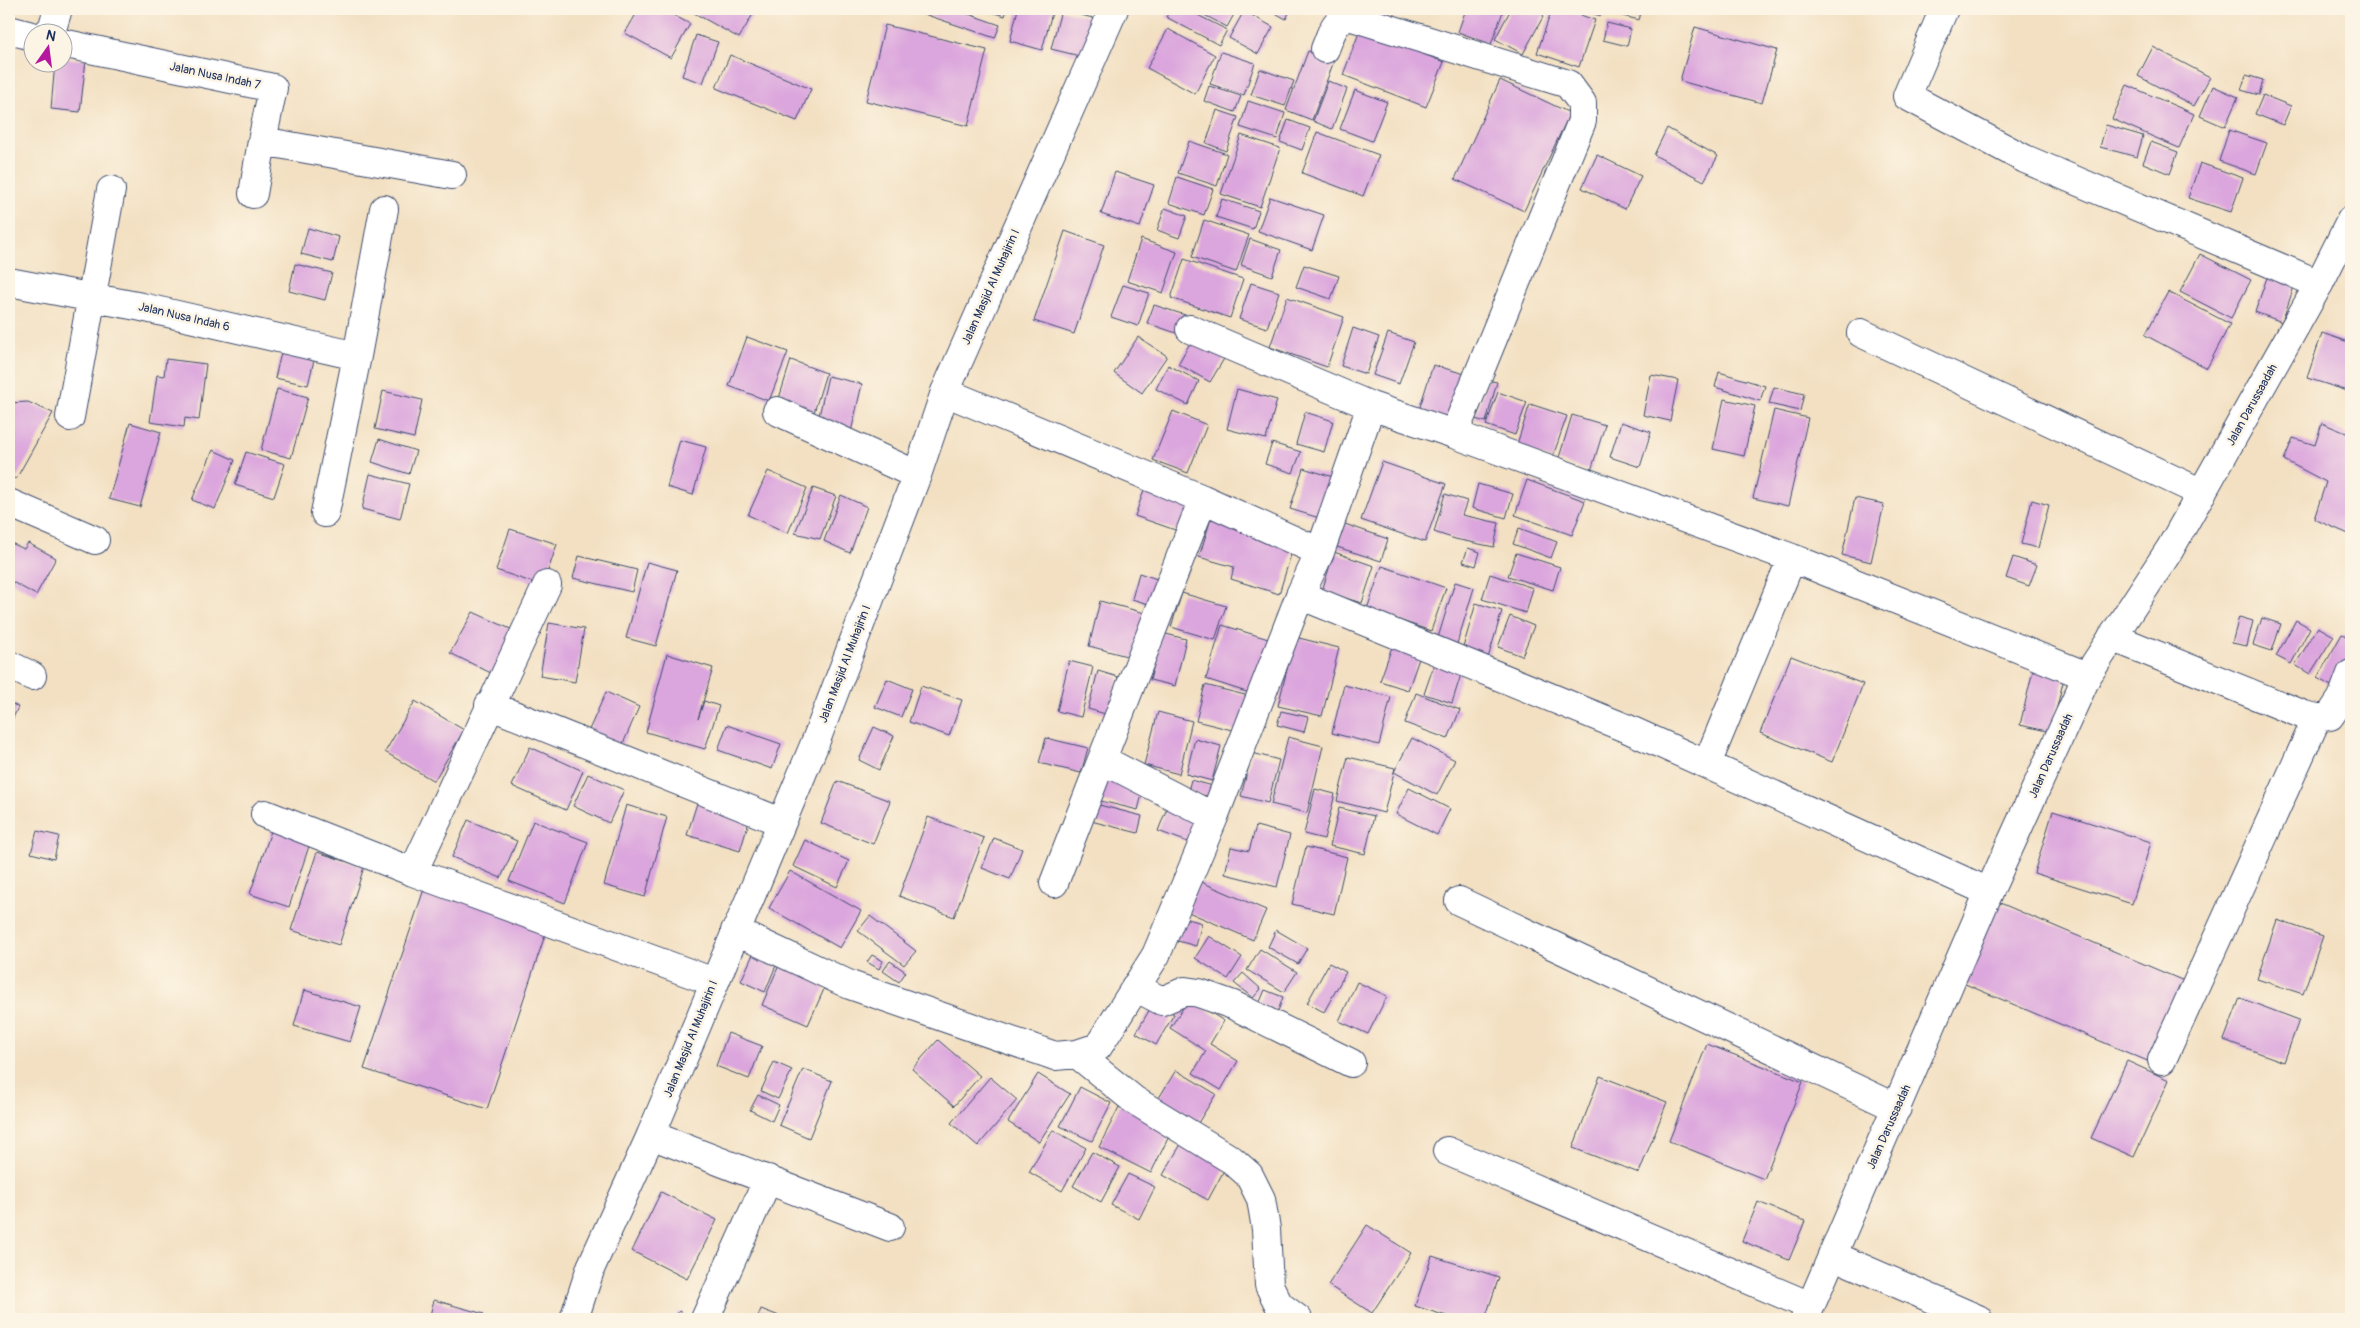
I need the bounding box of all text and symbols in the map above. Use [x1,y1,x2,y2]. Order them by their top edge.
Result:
north arrow [22,22,72,72]
text: N [44,26,58,45]
street label: Jalan Nusa Indah 7 [168,59,263,93]
street label: Jalan Masjid Al Muhajirin I [959,227,1023,347]
street label: Jalan Nusa Indah 6 [137,299,231,335]
street label: Jalan Darussaadah [2223,361,2281,449]
street label: Jalan Masjid Al Muhajirin I [816,603,874,725]
street label: Jalan Darussaadah [2026,711,2077,801]
street label: Jalan Masjid Al Muhajirin I [661,978,721,1100]
street label: Jalan Darussaadah [1864,1082,1915,1172]

